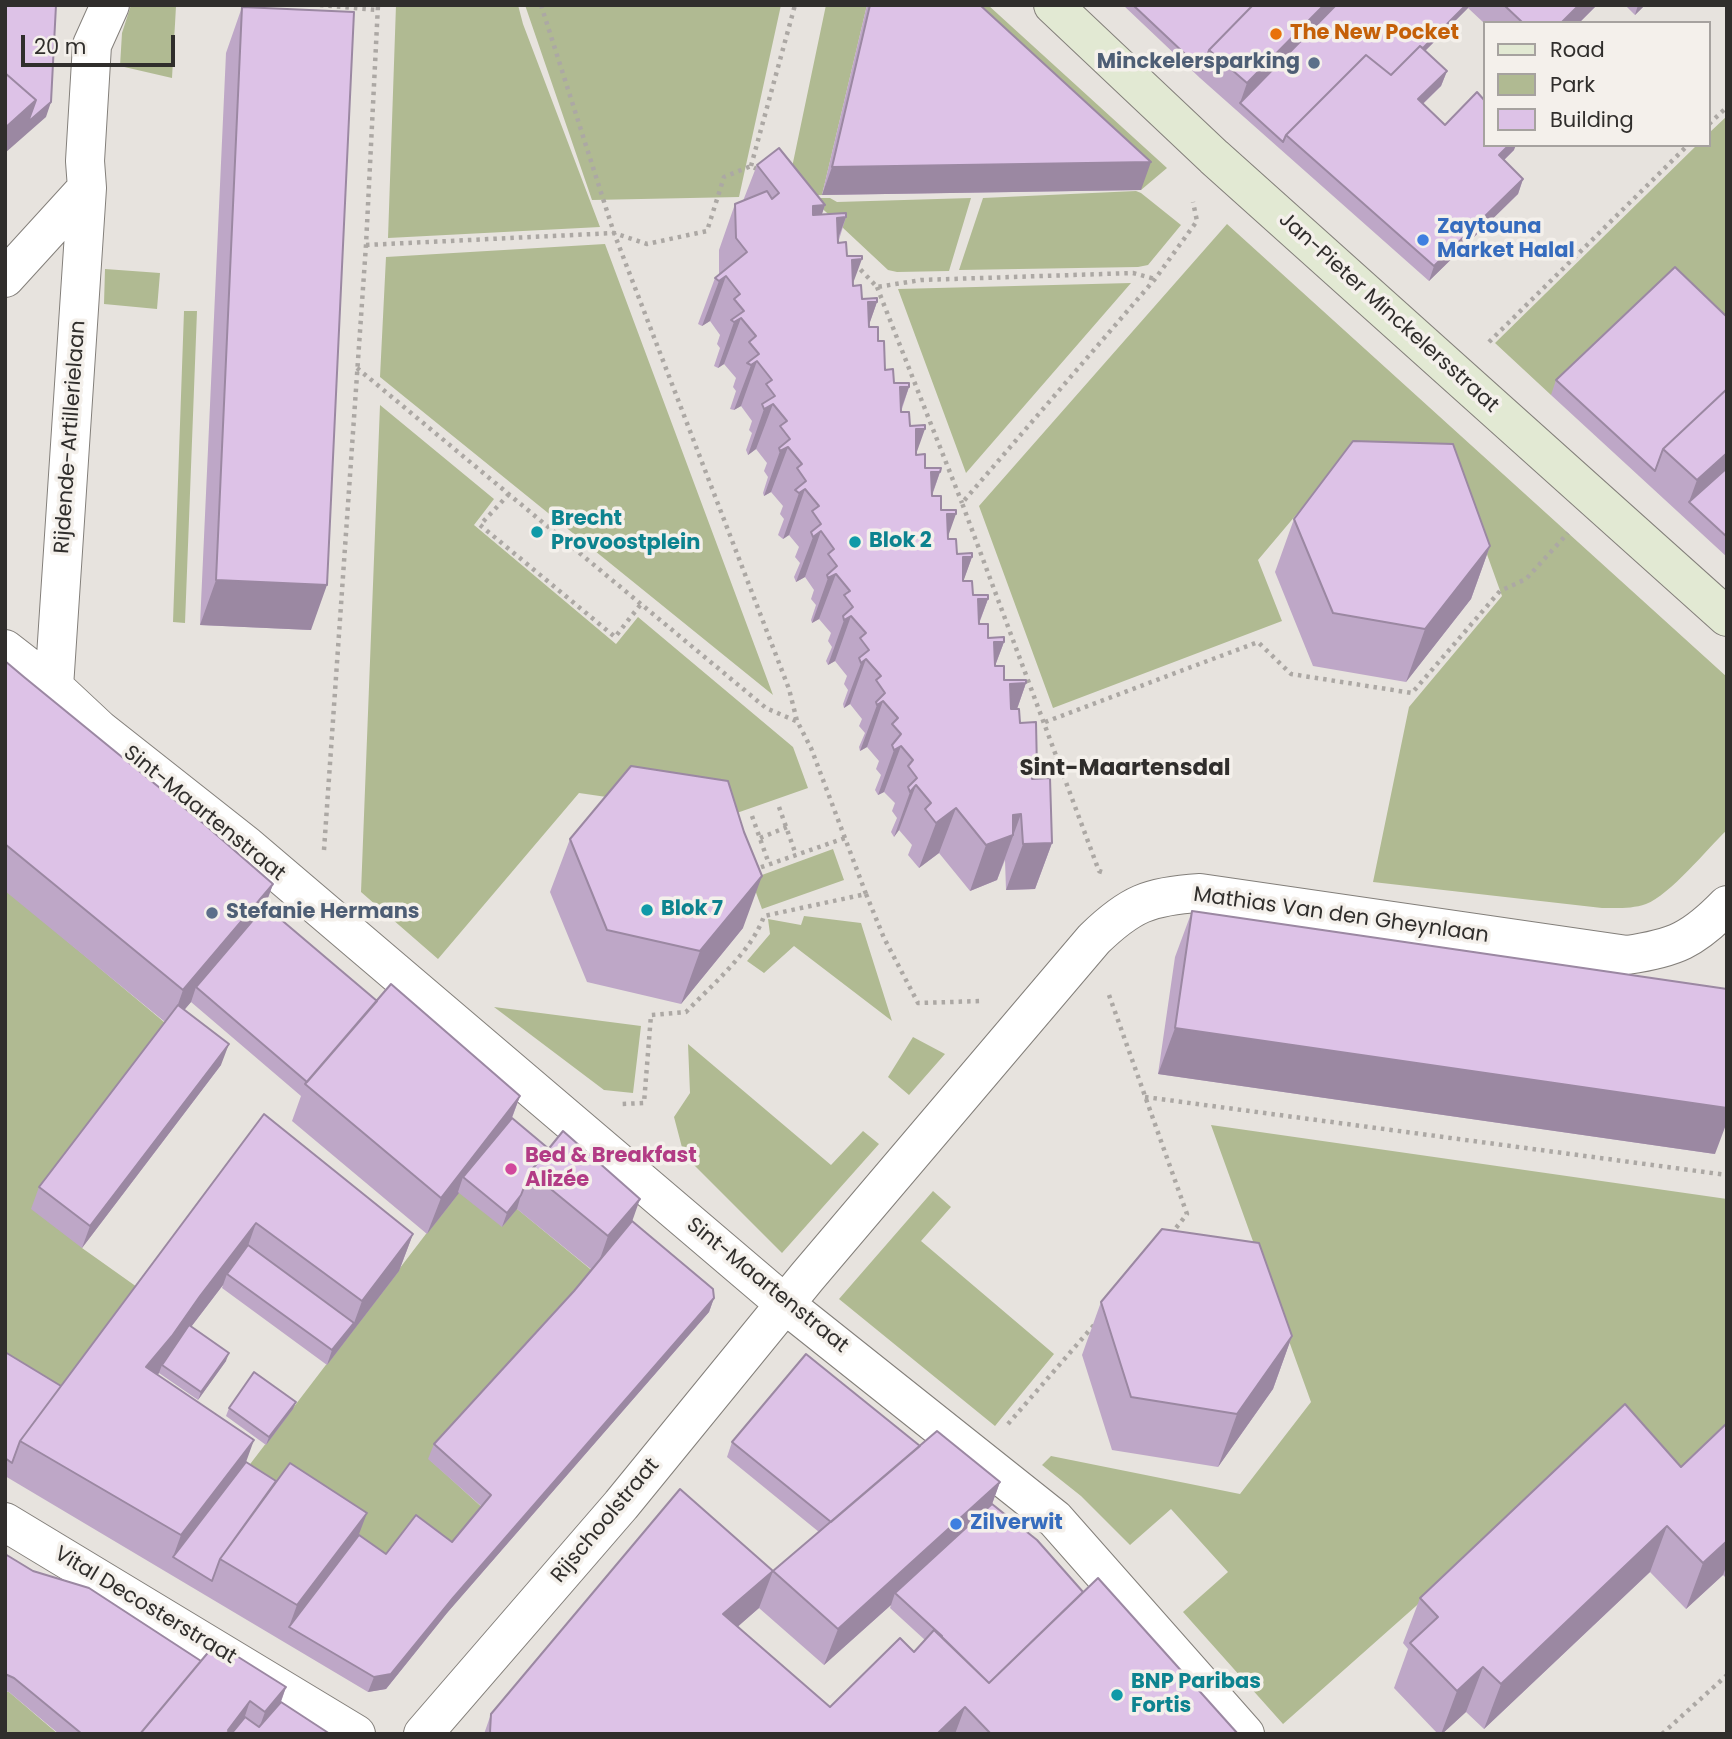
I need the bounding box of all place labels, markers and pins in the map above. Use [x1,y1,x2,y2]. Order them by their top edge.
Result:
place label: The New Pocket [1290,21,1459,47]
marker: The New Pocket [1268,26,1284,42]
place label: Minckelersparking [1097,50,1300,76]
marker: Minckelersparking [1306,55,1322,71]
place label: Zaytouna Market Halal [1437,215,1575,265]
marker: Zaytouna Market Halal [1415,232,1431,248]
place label: Brecht Provoostplein [551,507,700,557]
marker: Brecht Provoostplein [529,524,545,540]
place label: Blok 2 [869,529,932,555]
marker: Blok 2 [847,534,863,550]
place label: Blok 7 [661,897,723,923]
place label: Stefanie Hermans [226,900,420,926]
marker: Blok 7 [639,902,655,918]
marker: Stefanie Hermans [204,905,220,921]
place label: Bed & Breakfast Alizée [525,1144,697,1194]
marker: Bed & Breakfast Alizée [503,1161,519,1177]
place label: Zilverwit [970,1511,1063,1537]
marker: Zilverwit [948,1516,964,1532]
place label: BNP Paribas Fortis [1131,1670,1261,1720]
marker: BNP Paribas Fortis [1109,1687,1125,1703]

